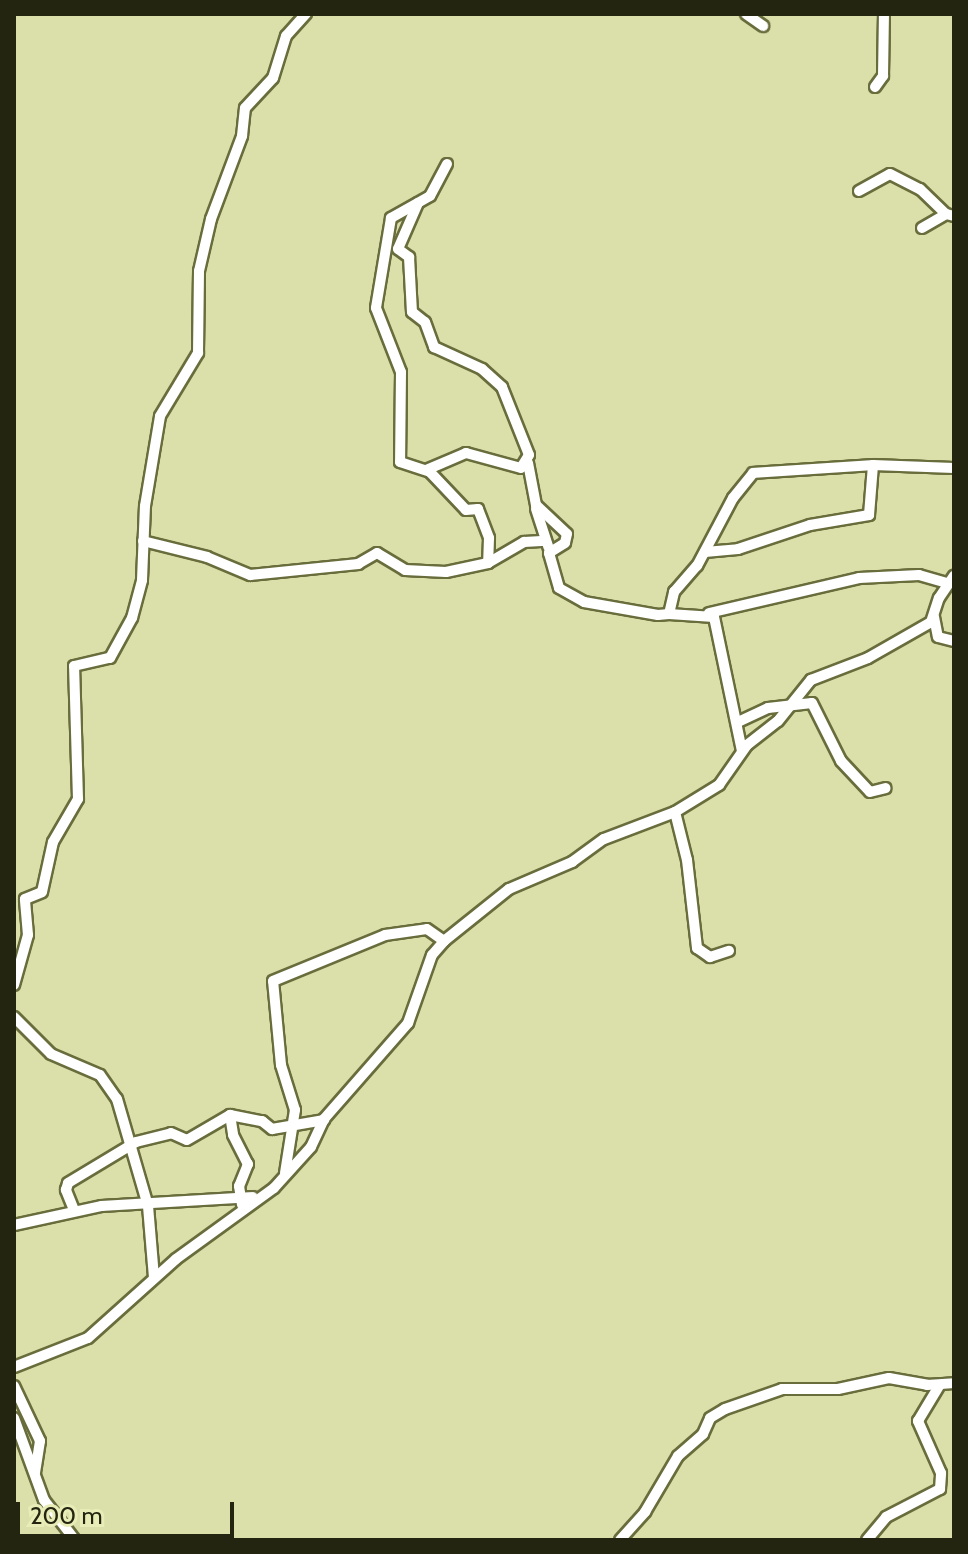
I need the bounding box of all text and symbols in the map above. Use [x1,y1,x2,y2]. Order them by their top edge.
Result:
scale bar [20,1486,238,1536]
text: 200 m [30,1501,103,1530]

